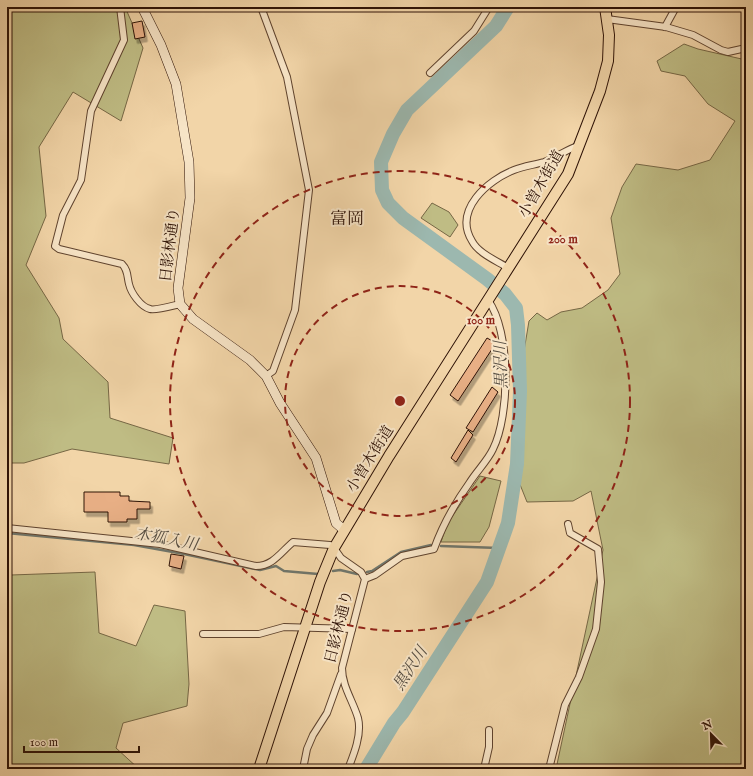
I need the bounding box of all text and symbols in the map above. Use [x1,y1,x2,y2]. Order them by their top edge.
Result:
street label: 小曽木街道 [514,147,568,221]
street label: 日影林通り [156,207,184,283]
district label: 富岡 [330,209,364,230]
text: 200 m [548,232,578,247]
text: 100 m [467,313,496,328]
water label: 黒沢川 [491,339,513,389]
centre of rings [393,394,407,408]
street label: 小曽木街道 [342,422,398,496]
water label: 木狐入川 [133,524,201,556]
street label: 日影林通り [321,588,357,666]
water label: 黒沢川 [390,642,434,695]
north arrow [691,714,731,754]
text: N [699,717,715,734]
scale bar [24,728,139,754]
text: 100 m [30,735,58,750]

